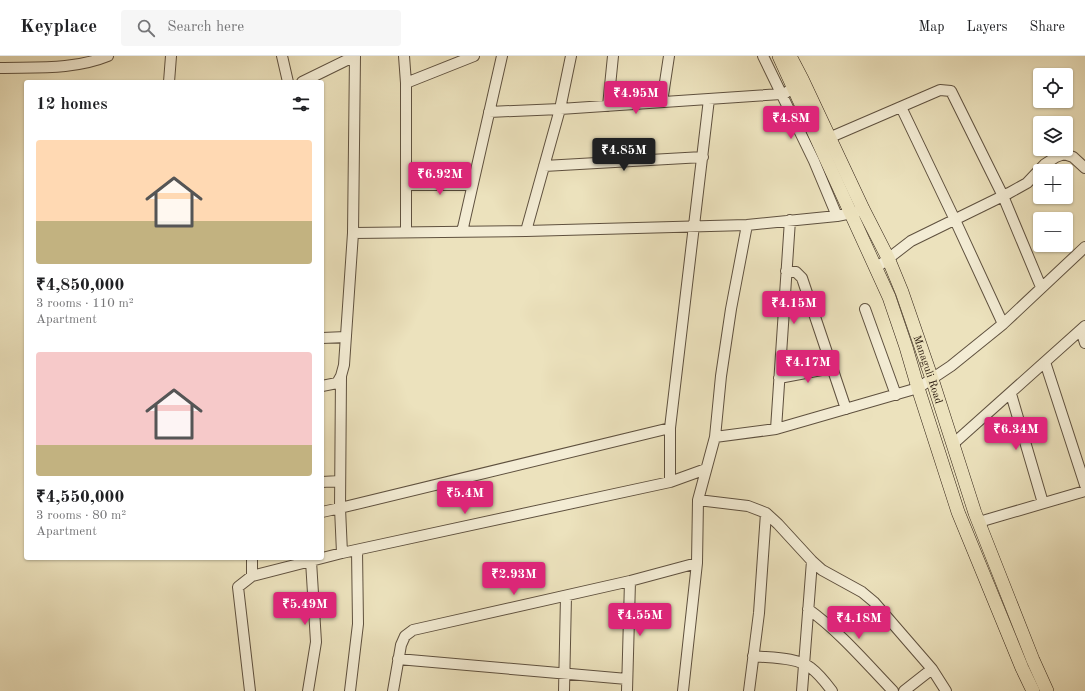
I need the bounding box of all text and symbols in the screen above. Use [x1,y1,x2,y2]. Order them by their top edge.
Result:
search box [121,10,401,46]
icon: search [135,17,157,39]
text: Keyplace [20,18,97,37]
text: Search here [167,20,244,35]
text: Map [919,20,945,34]
text: Layers [967,20,1008,34]
text: Share [1030,20,1065,34]
map controls [1033,68,1073,252]
button: locate [1033,68,1073,108]
pin: ₹4.95M [603,81,669,115]
text: ₹4.95M [613,87,659,100]
icon: filters [290,93,312,115]
text: 12 homes [36,96,108,113]
pin: ₹4.8M [763,106,819,140]
text: ₹4.8M [772,112,810,125]
button: layers [1033,116,1073,156]
pin: ₹4.85M [591,138,657,172]
text: ₹4.85M [601,144,647,157]
pin: ₹6.92M [407,162,473,196]
button: + [1033,164,1073,204]
icon: home [138,166,210,238]
text: ₹6.92M [417,168,463,181]
button: − [1033,212,1073,252]
text: ₹4,850,000 [36,277,124,294]
pin: ₹4.15M [761,291,827,325]
text: 3 rooms · 110 m² [36,297,134,310]
text: ₹4.15M [771,297,817,310]
text: Apartment [36,313,97,326]
street label: Managuli Road [910,334,944,406]
pin: ₹4.17M [775,350,841,384]
text: ₹4.17M [785,356,831,369]
icon: home [138,378,210,450]
pin: ₹6.34M [983,417,1049,451]
text: ₹6.34M [993,423,1039,436]
pin: ₹5.4M [437,481,493,515]
text: ₹5.4M [446,487,484,500]
text: ₹4,550,000 [36,489,124,506]
text: 3 rooms · 80 m² [36,509,126,522]
text: Apartment [36,525,97,538]
pin: ₹2.93M [481,562,547,596]
text: ₹2.93M [491,568,537,581]
pin: ₹5.49M [272,592,338,626]
text: ₹5.49M [282,598,328,611]
pin: ₹4.55M [607,603,673,637]
pin: ₹4.18M [826,606,892,640]
text: ₹4.55M [617,609,663,622]
text: ₹4.18M [836,612,882,625]

